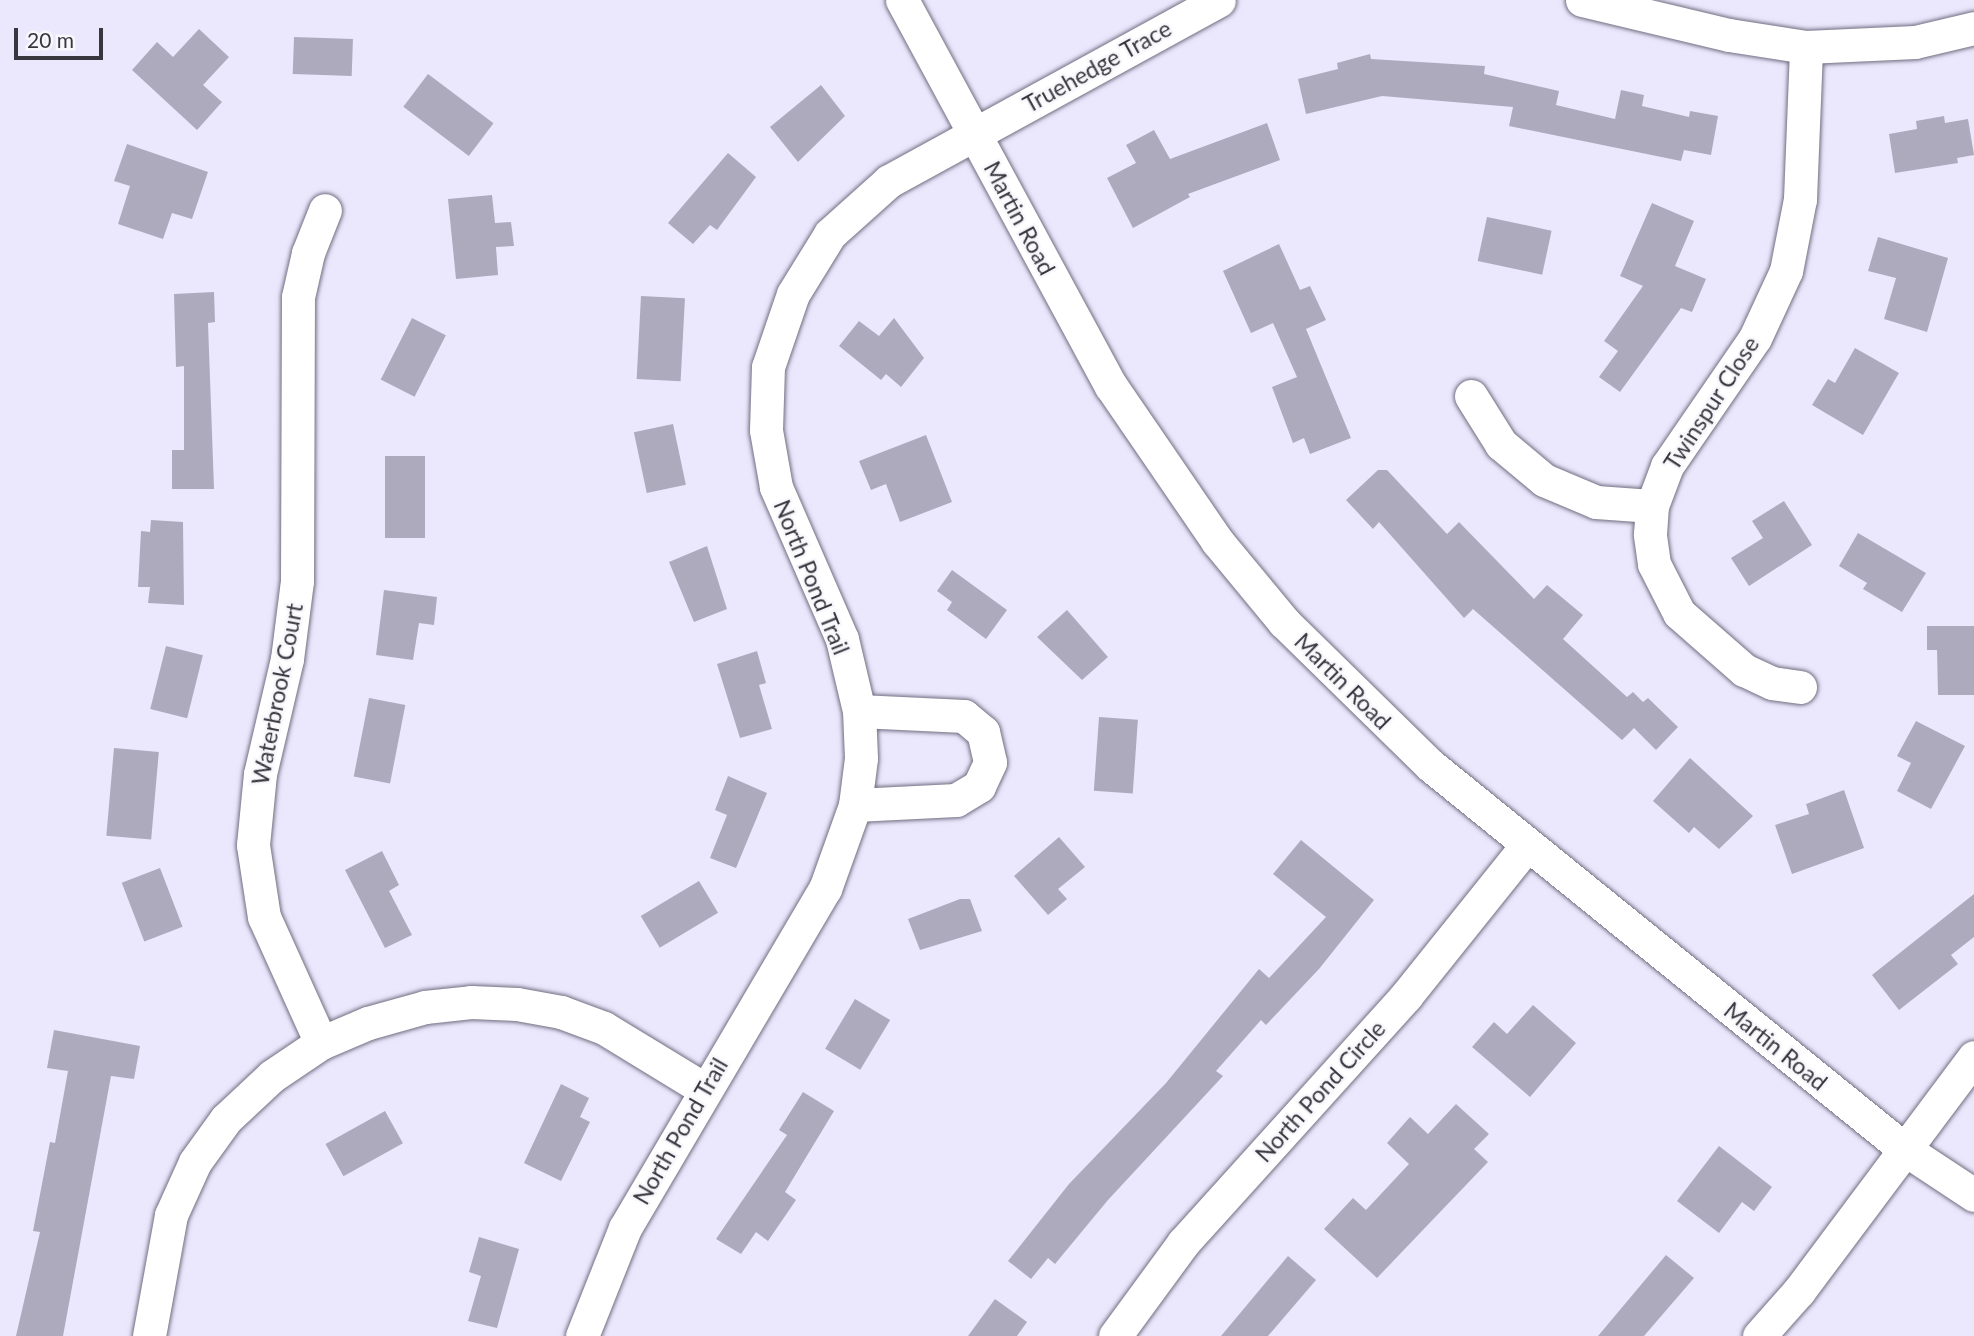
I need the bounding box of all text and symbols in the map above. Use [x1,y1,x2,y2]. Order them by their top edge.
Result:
scale bar [18,14,107,58]
street label: Truehedge Trace [1018,14,1176,118]
text: 20 m [27,27,74,52]
street label: Martin Road [979,156,1061,280]
street label: Twinspur Close [1658,331,1764,475]
street label: North Pond Trail [768,495,856,659]
street label: Waterbrook Court [246,601,308,787]
street label: Martin Road [1289,627,1397,735]
street label: Martin Road [1719,996,1833,1096]
street label: North Pond Circle [1249,1015,1391,1167]
street label: North Pond Trail [627,1053,733,1209]

